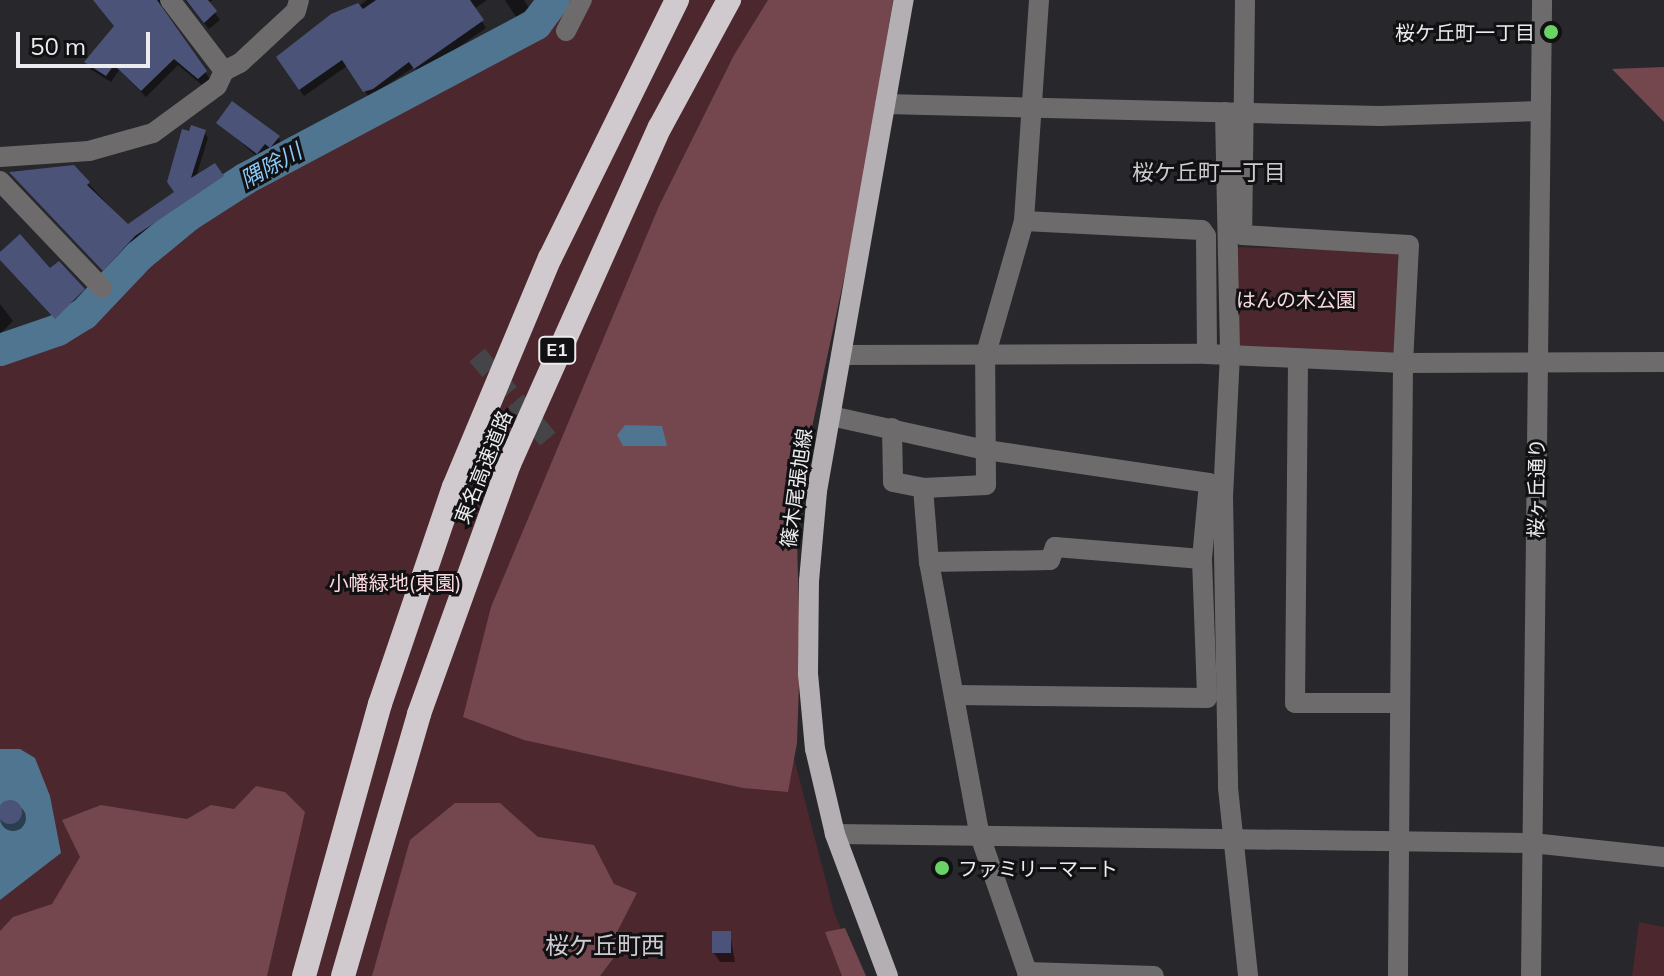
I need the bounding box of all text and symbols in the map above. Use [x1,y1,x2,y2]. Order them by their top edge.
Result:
scale bar [20,16,154,66]
place label: 桜ケ丘町一丁目 [1395,20,1535,44]
marker: 桜ケ丘町一丁目 [1542,23,1560,41]
text: 50 m [30,31,86,61]
water label: 隅除川 [236,138,306,194]
district label: 桜ケ丘町一丁目 [1132,160,1286,186]
park label: はんの木公園 [1236,287,1356,311]
road number: E1 [537,336,577,364]
street label: 東名高速道路 [449,407,517,527]
street label: 篠木尾張旭線 [776,427,816,549]
street label: 桜ヶ丘通り [1523,438,1549,538]
park label: 小幡緑地(東園) [329,570,461,594]
place label: ファミリーマート [958,856,1118,880]
marker: ファミリーマート [933,859,951,877]
district label: 桜ケ丘町西 [545,932,665,960]

